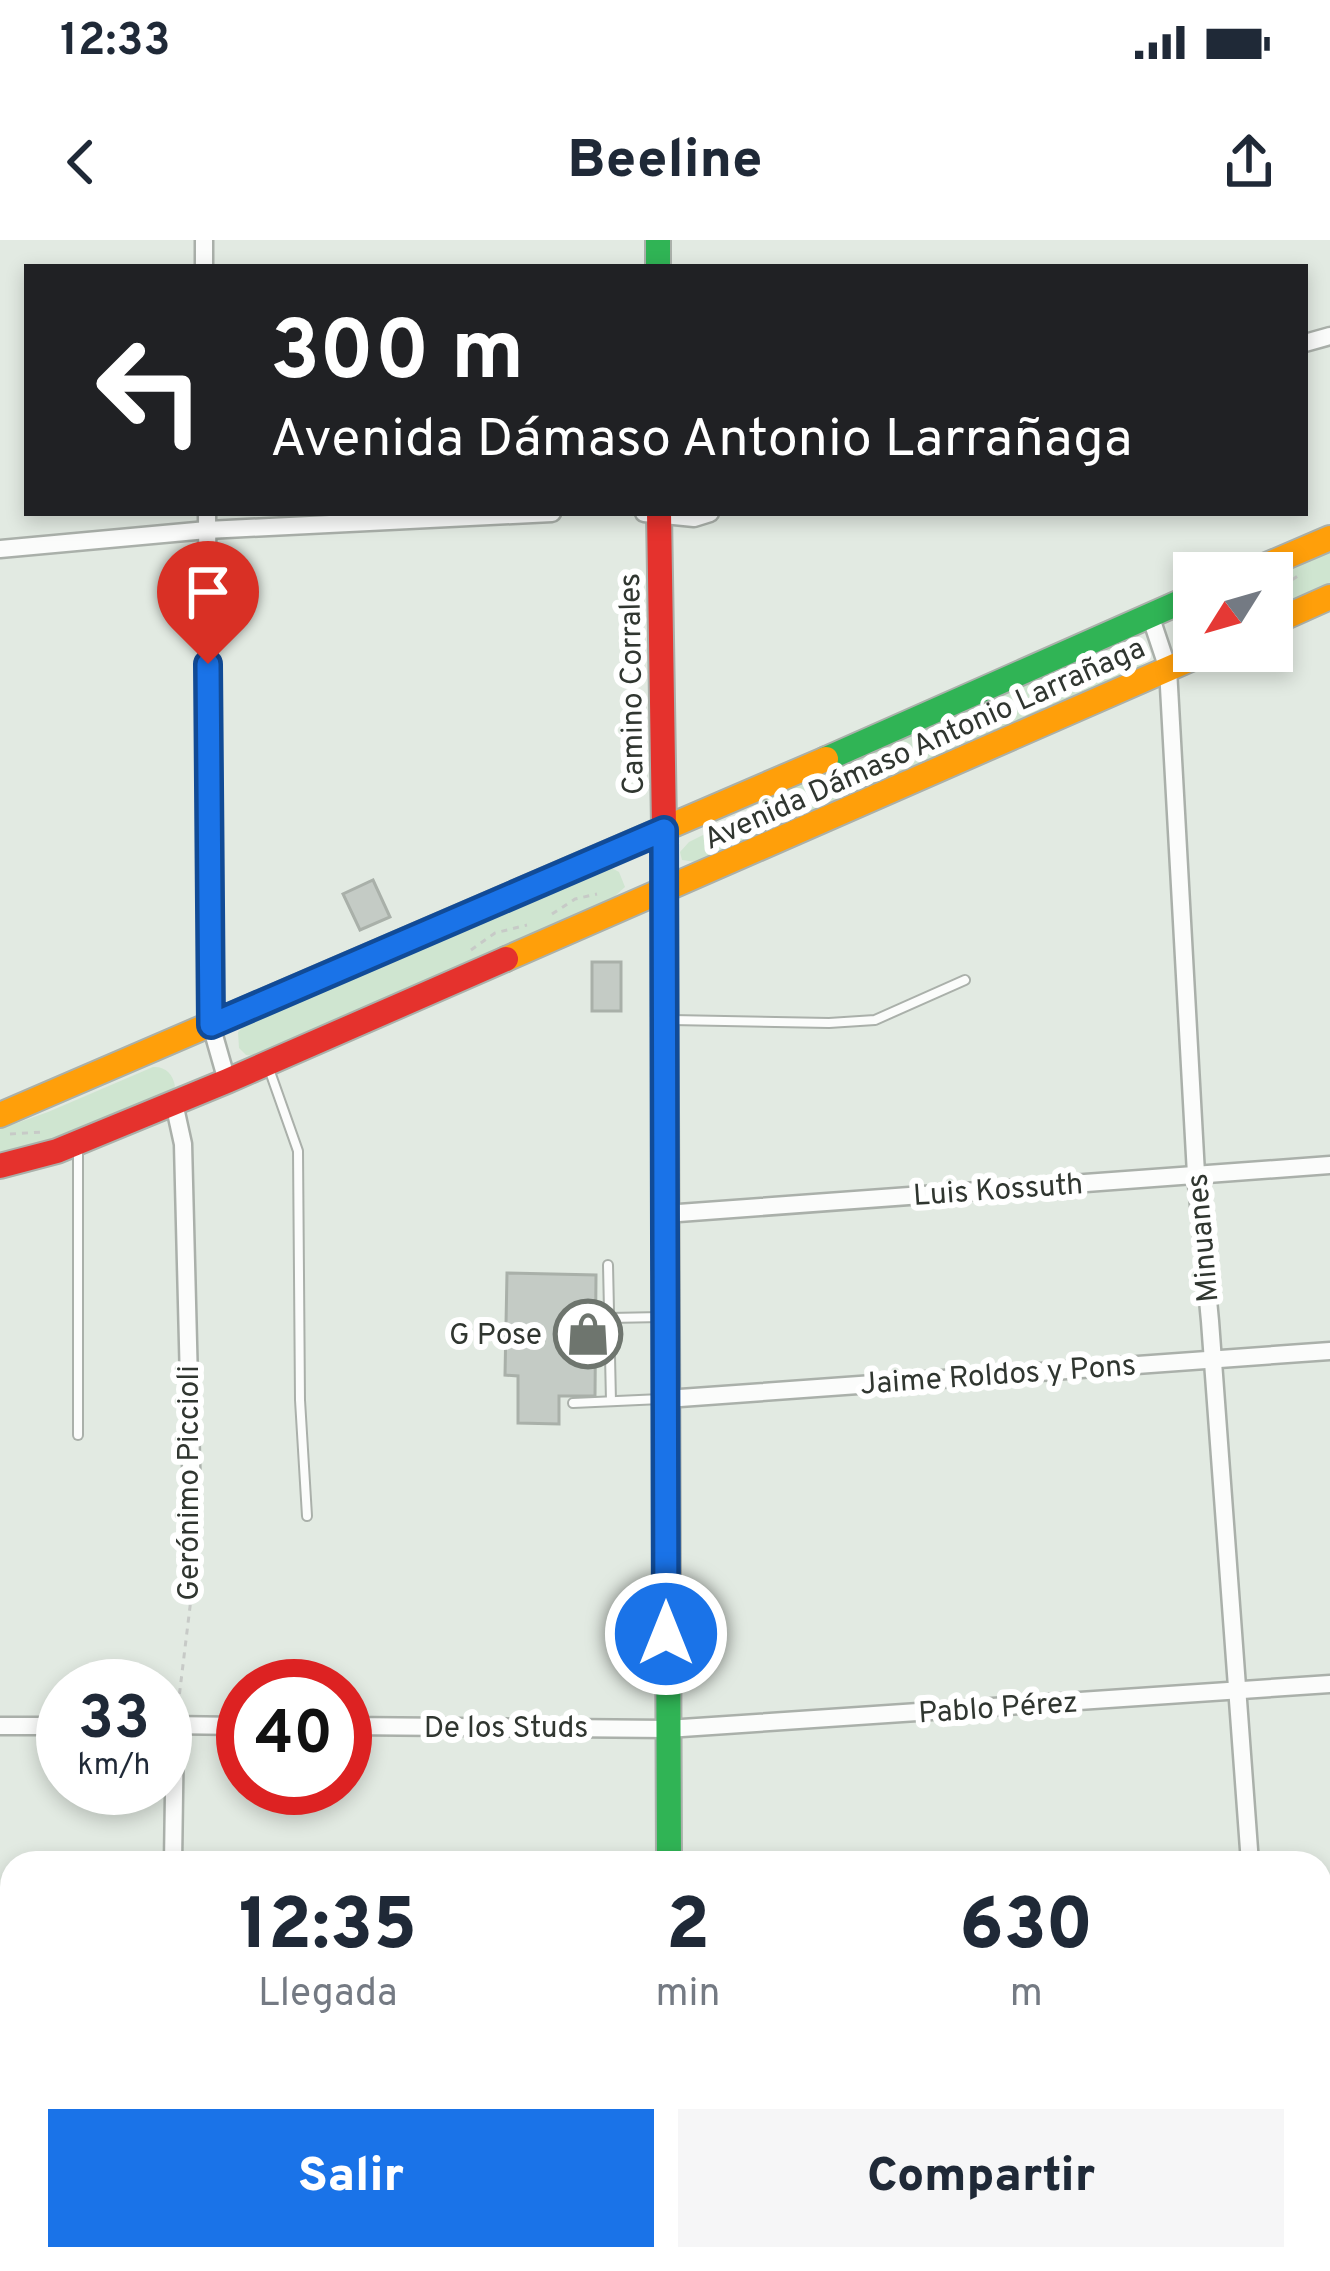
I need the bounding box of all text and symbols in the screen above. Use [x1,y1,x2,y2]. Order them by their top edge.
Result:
text: 12:33 [60,14,170,71]
text: Beeline [567,128,763,197]
icon: back [48,129,114,195]
icon: share [1216,129,1282,195]
text: 300 m [270,303,524,409]
icon: left [72,312,228,468]
text: Avenida Dámaso Antonio Larrañaga [270,407,1132,476]
pin [157,541,259,664]
north arrow [1173,552,1293,672]
map controls [1173,552,1293,672]
icon: arrive [175,559,241,625]
street label: Camino Corrales [613,573,654,795]
street label: Avenida Dámaso Antonio Larrañaga [699,631,1151,860]
street label: Luis Kossuth [912,1167,1084,1216]
street label: Minuanes [1180,1172,1229,1304]
shop icon: G Pose [553,1299,623,1369]
place label: G Pose [449,1318,542,1355]
street label: Jaime Roldos y Pons [859,1348,1137,1405]
street label: Gerónimo Piccioli [172,1365,209,1601]
position arrow [603,1571,729,1697]
speed limit sign: 40 [216,1659,372,1815]
text: 33 [78,1684,150,1760]
street label: Pablo Pérez [917,1685,1079,1734]
street label: De los Studs [424,1711,588,1748]
text: km/h [78,1748,150,1785]
text: 12:35 [239,1883,417,1975]
text: 2 [666,1883,710,1975]
text: 630 [959,1883,1093,1975]
text: Llegada [258,1971,398,2020]
text: min [656,1971,720,2020]
text: m [1010,1971,1043,2020]
button: Salir [48,2109,654,2247]
button: Compartir [678,2109,1284,2247]

